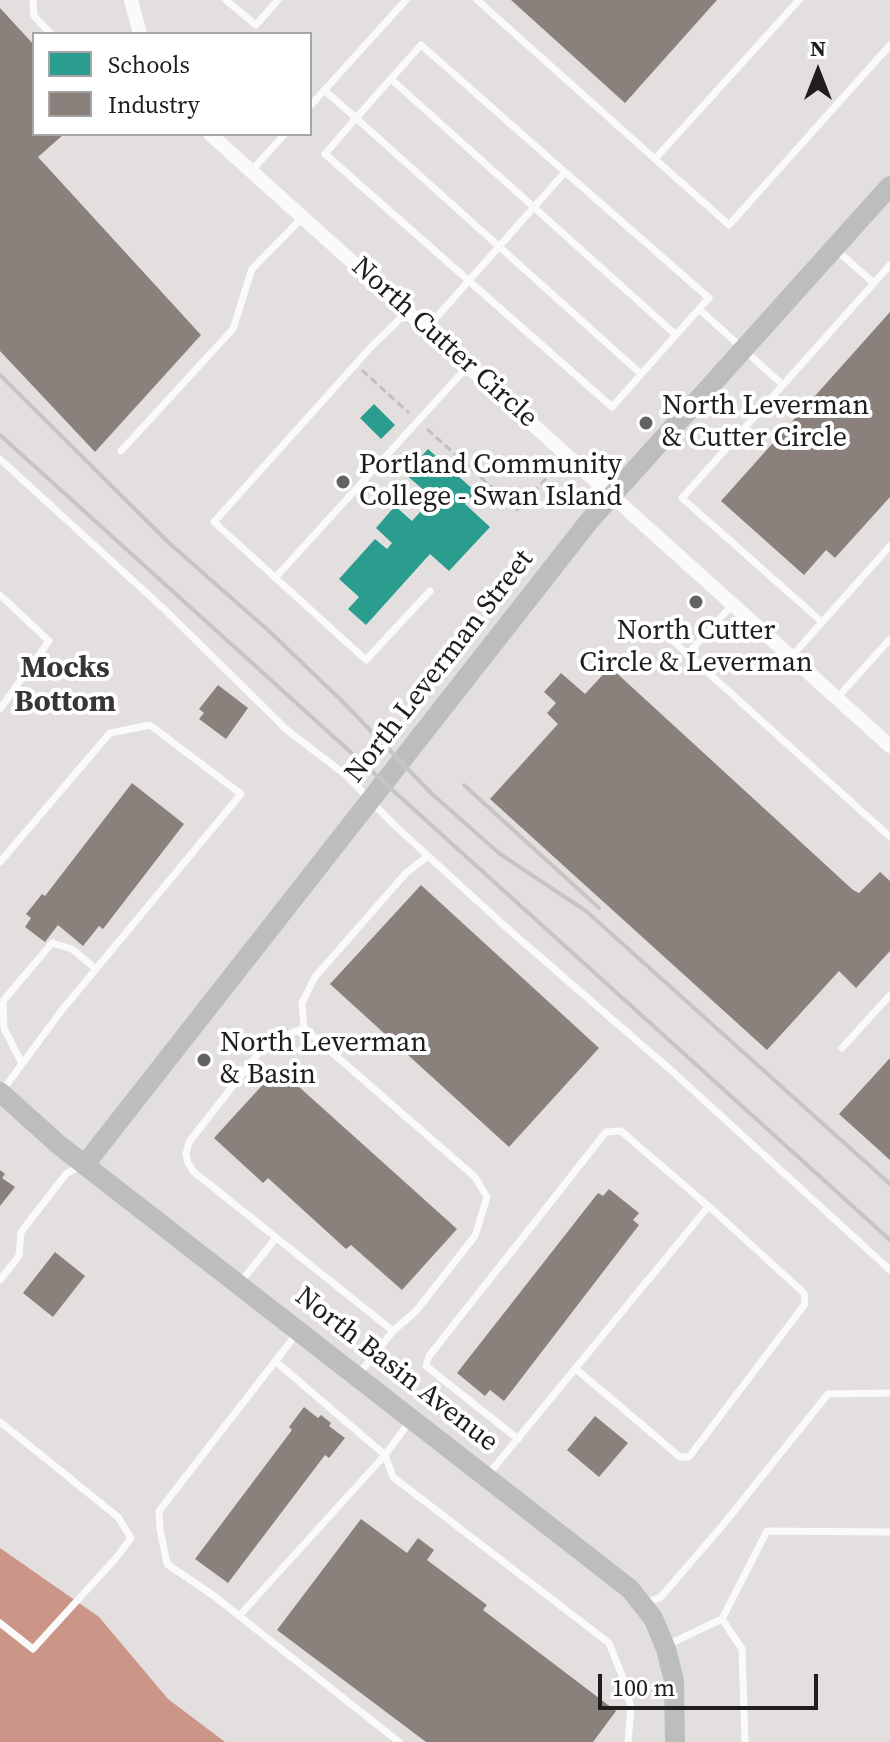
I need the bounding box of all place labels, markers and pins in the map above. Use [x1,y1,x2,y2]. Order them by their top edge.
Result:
place label: North Leverman & Cutter Circle [662,390,869,456]
marker: North Leverman & Cutter Circle [637,414,655,432]
place label: Portland Community College - Swan Island [359,449,622,515]
marker: Portland Community College - Swan Island [334,473,352,491]
marker: North Cutter Circle & Leverman [687,593,705,611]
place label: North Cutter Circle & Leverman [579,615,813,681]
place label: North Leverman & Basin [220,1027,427,1093]
marker: North Leverman & Basin [195,1051,213,1069]

